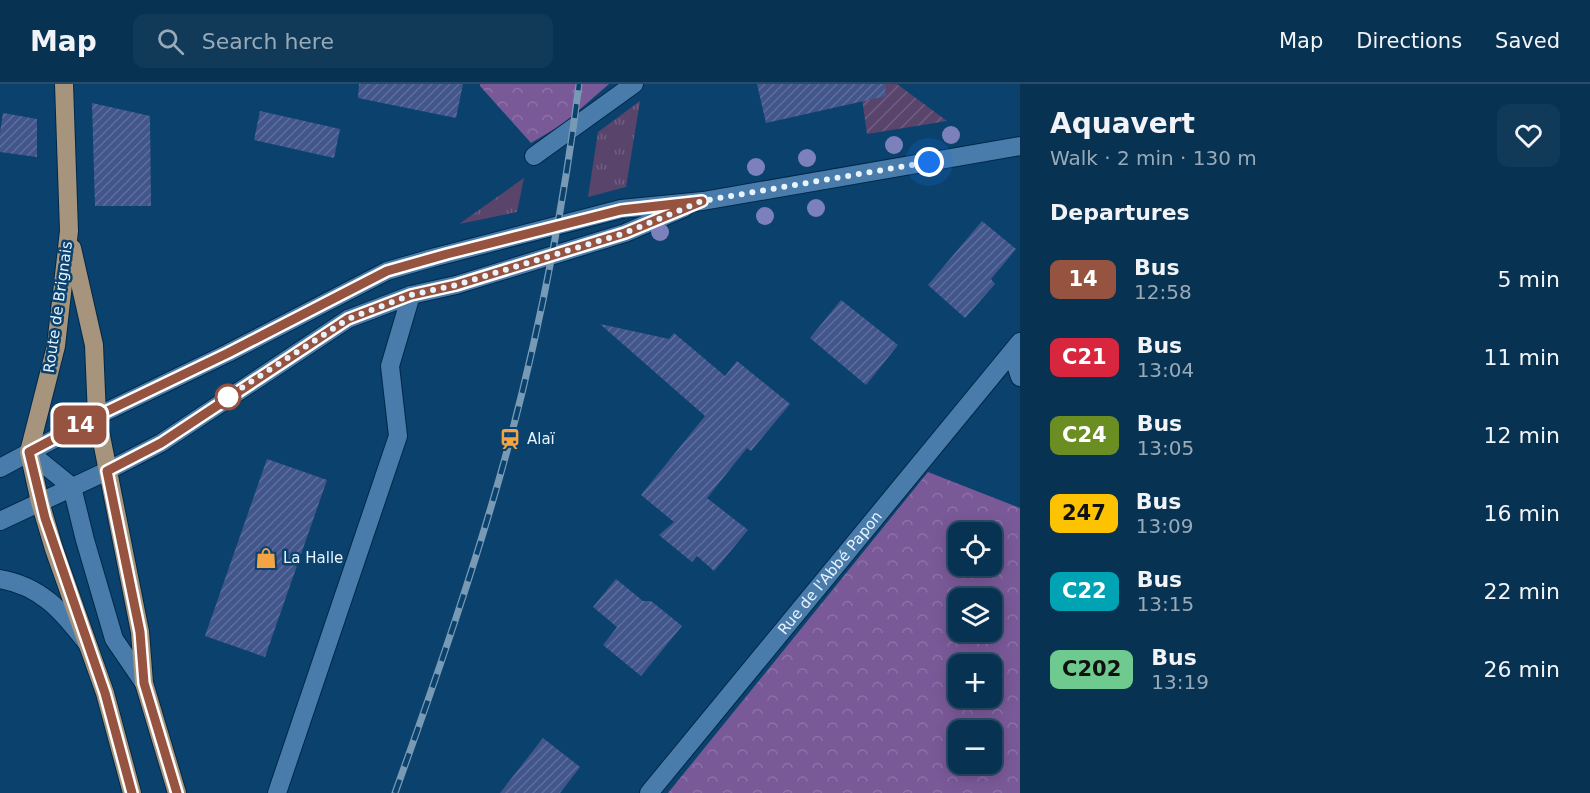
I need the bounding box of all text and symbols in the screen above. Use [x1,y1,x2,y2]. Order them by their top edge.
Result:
search box [133,14,553,68]
text: Map [30,25,97,58]
icon: search [154,25,187,58]
text: Search here [202,29,334,54]
text: Map [1279,29,1323,53]
text: Directions [1356,29,1462,53]
text: Saved [1495,29,1560,53]
button: heart [1497,104,1560,167]
text: Aquavert [1050,107,1195,140]
text: Walk · 2 min · 130 m [1050,146,1257,170]
your location [914,147,944,177]
text: Departures [1050,200,1190,225]
street label: Route de Brignais [40,240,76,374]
text: Bus [1134,255,1180,280]
text: 14 [1068,267,1098,291]
text: 5 min [1498,267,1560,292]
text: 12:58 [1134,280,1192,304]
text: Bus [1137,333,1182,358]
text: C21 [1062,345,1107,369]
text: 11 min [1484,345,1560,370]
text: 13:04 [1137,358,1194,382]
unlabelled marker [215,384,241,410]
line badge: 14 [53,406,107,444]
text: Bus [1137,411,1182,436]
text: 14 [65,413,95,437]
text: C24 [1062,423,1107,447]
text: 12 min [1484,423,1560,448]
station icon: Alaï [498,427,522,451]
place label: Alaï [527,430,556,448]
text: 13:05 [1137,436,1194,460]
text: Bus [1136,489,1181,514]
text: 247 [1062,501,1106,525]
text: 16 min [1484,501,1560,526]
street label: Rue de l'Abbé Papon [774,508,886,638]
text: 13:09 [1136,514,1193,538]
map controls [948,522,1002,774]
button: locate [948,522,1002,576]
shop icon: La Halle [254,546,278,570]
place label: La Halle [283,549,343,567]
text: Bus [1137,567,1182,592]
text: C22 [1062,579,1107,603]
text: 22 min [1484,579,1560,604]
button: layers [948,588,1002,642]
text: 13:15 [1137,592,1194,616]
text: Bus [1151,645,1197,670]
button: + [948,654,1002,708]
text: C202 [1062,657,1121,681]
text: 26 min [1484,657,1560,682]
text: 13:19 [1151,670,1209,694]
button: − [948,720,1002,774]

